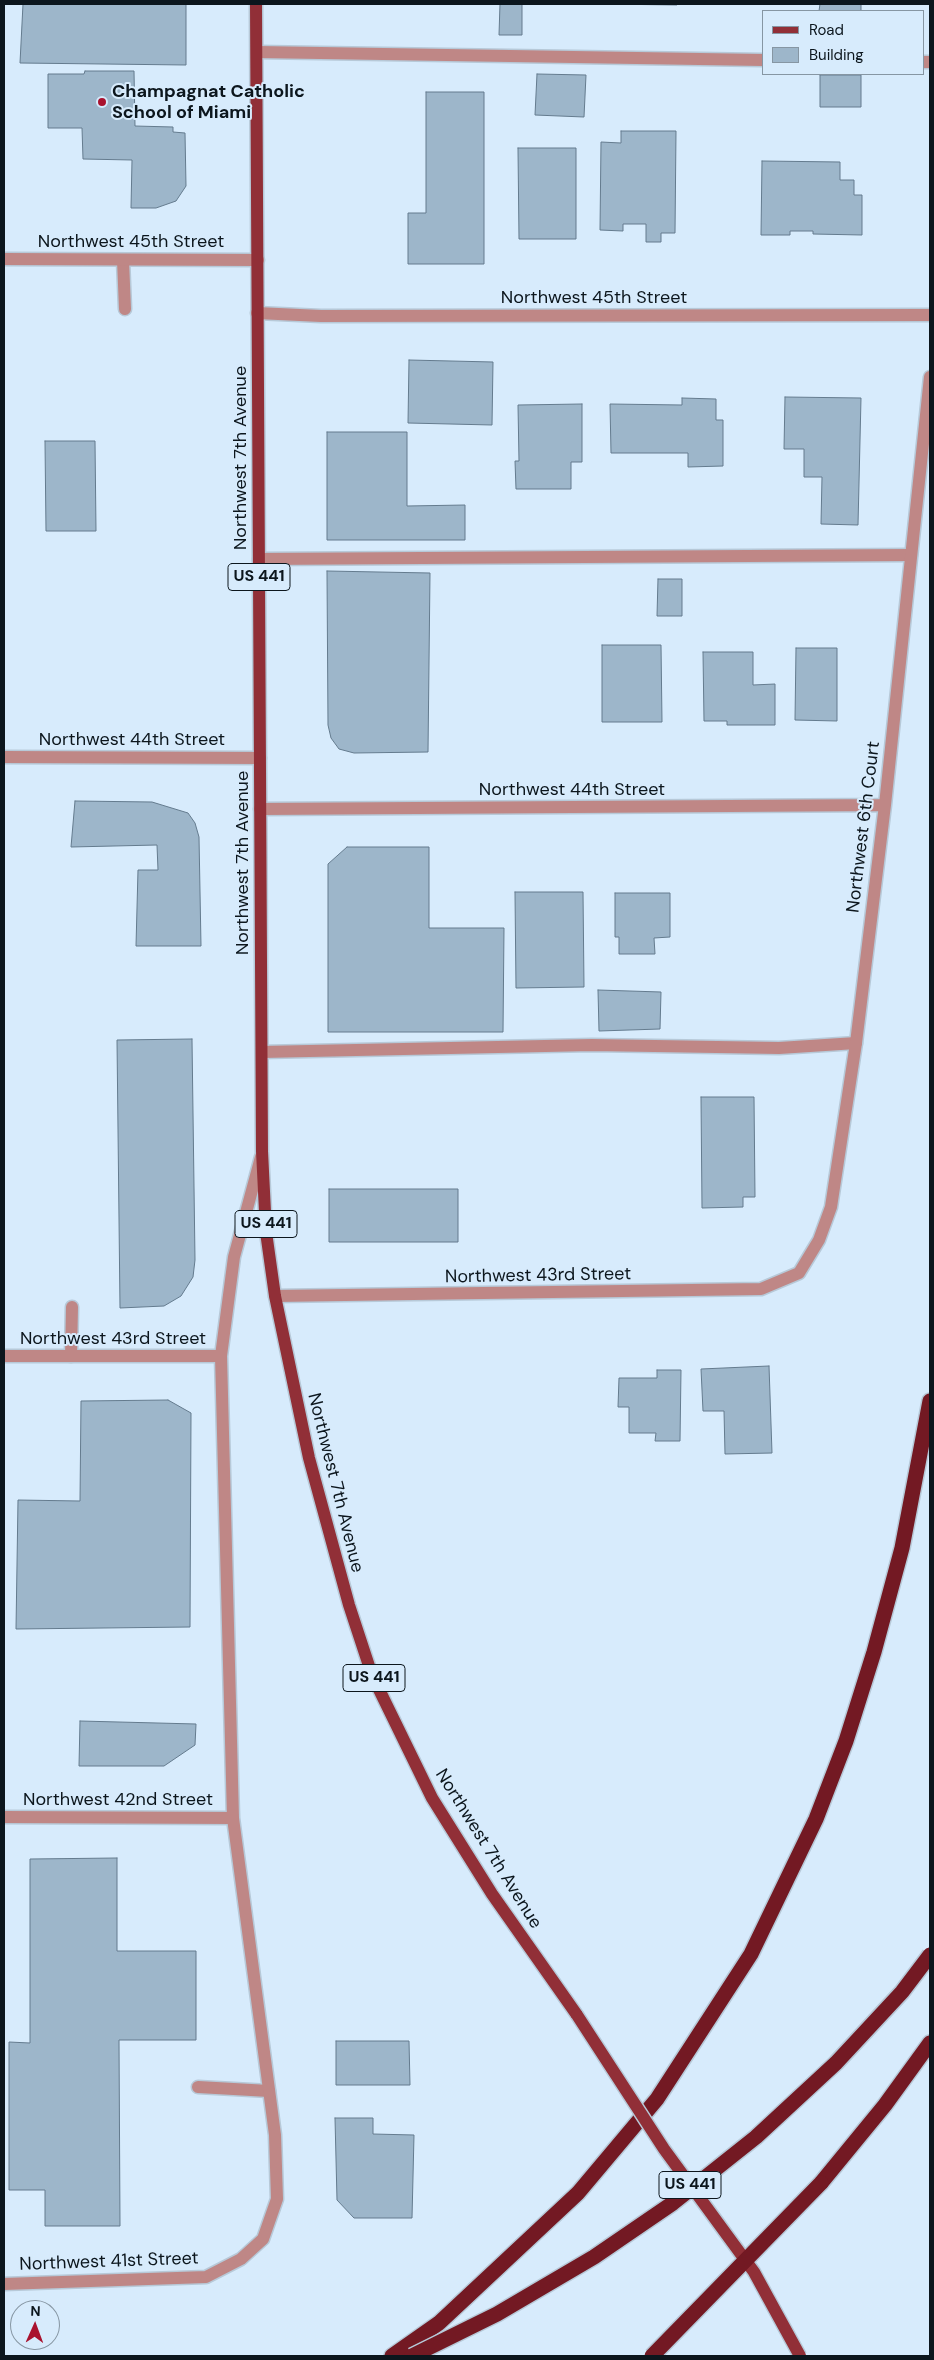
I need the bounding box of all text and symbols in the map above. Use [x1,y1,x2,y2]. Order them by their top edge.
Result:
legend [762,10,924,75]
text: Road [809,20,844,40]
text: Building [809,45,864,65]
place label: Champagnat Catholic School of Miami [112,81,305,124]
marker: Champagnat Catholic School of Miami [96,96,108,108]
street label: Northwest 45th Street [38,231,224,253]
street label: Northwest 45th Street [501,287,687,309]
street label: Northwest 7th Avenue [230,366,252,550]
road number: US 441 [228,564,290,590]
street label: Northwest 44th Street [39,729,225,751]
street label: Northwest 6th Court [843,740,885,914]
street label: Northwest 7th Avenue [232,771,254,955]
street label: Northwest 44th Street [479,779,665,801]
road number: US 441 [235,1210,297,1238]
street label: Northwest 43rd Street [445,1264,631,1288]
street label: Northwest 43rd Street [20,1328,206,1350]
street label: Northwest 7th Avenue [302,1391,368,1575]
road number: US 441 [343,1665,405,1692]
street label: Northwest 7th Avenue [430,1765,546,1933]
street label: Northwest 42nd Street [23,1789,213,1811]
road number: US 441 [659,2172,721,2198]
street label: Northwest 41st Street [19,2248,199,2276]
north arrow [10,2300,60,2350]
text: N [30,2302,41,2320]

